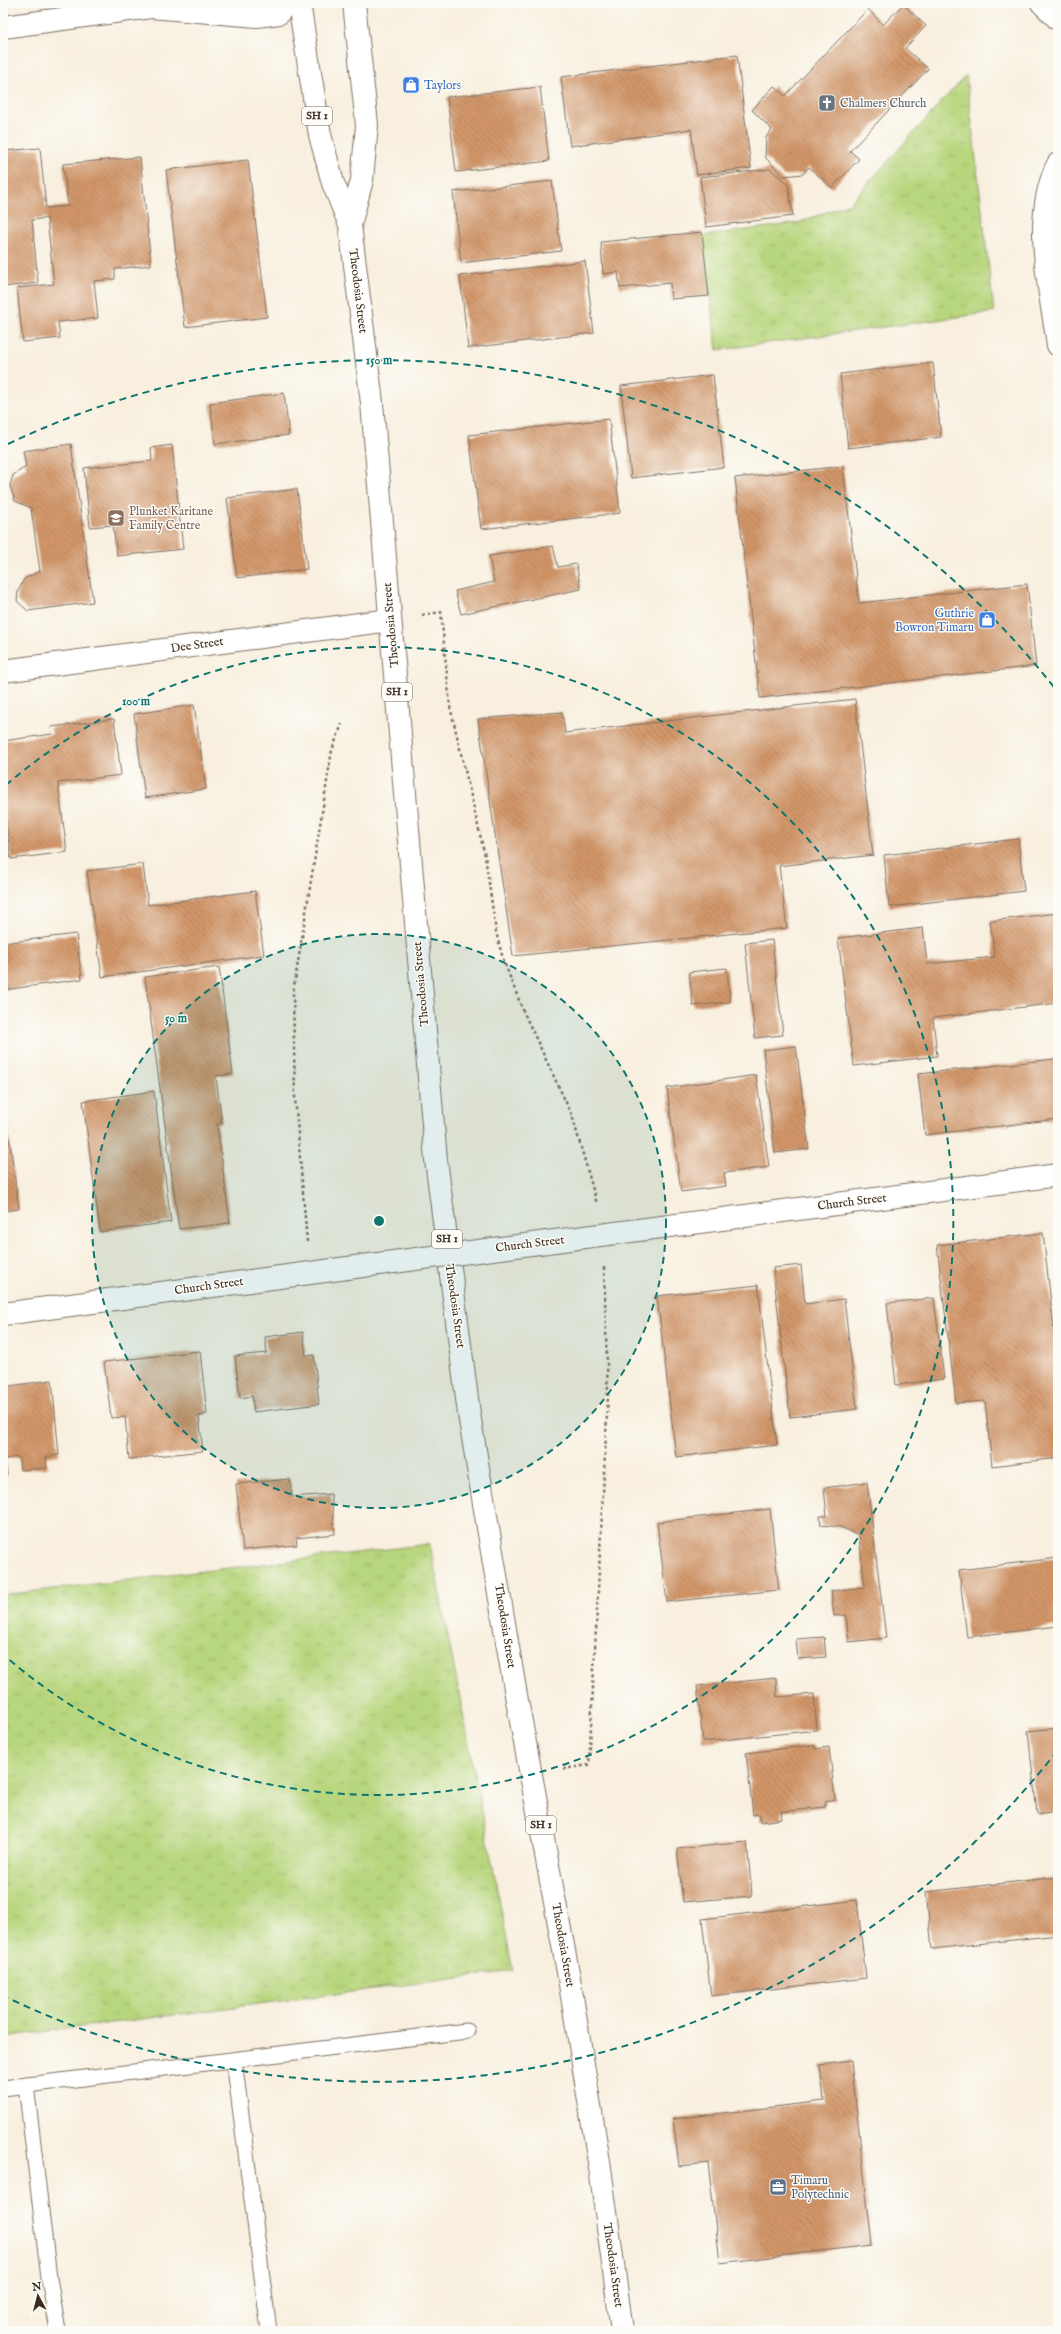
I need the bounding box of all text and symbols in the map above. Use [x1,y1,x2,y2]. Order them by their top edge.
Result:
shop icon: Taylors [401,75,421,95]
place label: Taylors [424,78,461,93]
church icon: Chalmers Church [817,93,837,113]
place label: Chalmers Church [840,96,927,111]
road number: SH 1 [302,107,332,125]
street label: Theodosia Street [345,248,371,334]
text: 150 m [366,353,393,368]
place label: Plunket Karitane Family Centre [129,504,214,533]
school or university icon: Plunket Karitane Family Centre [106,508,126,528]
street label: Theodosia Street [380,582,402,668]
place label: Guthrie Bowron Timaru [895,606,974,635]
shop icon: Guthrie Bowron Timaru [977,610,997,630]
street label: Dee Street [170,634,224,656]
road number: SH 1 [382,683,412,701]
text: 100 m [122,694,151,709]
street label: Theodosia Street [410,941,432,1027]
text: 50 m [165,1011,188,1026]
street label: Church Street [817,1190,887,1214]
centre of rings [372,1214,386,1228]
road number: SH 1 [432,1230,462,1248]
street label: Church Street [495,1232,565,1256]
street label: Theodosia Street [442,1263,468,1349]
street label: Church Street [174,1274,244,1298]
street label: Theodosia Street [491,1583,519,1669]
road number: SH 1 [526,1816,556,1834]
street label: Theodosia Street [548,1902,578,1988]
place label: Timaru Polytechnic [791,2173,849,2202]
office icon: Timaru Polytechnic [768,2177,788,2197]
street label: Theodosia Street [600,2222,626,2308]
north arrow [18,2276,58,2316]
text: N [30,2279,43,2295]

